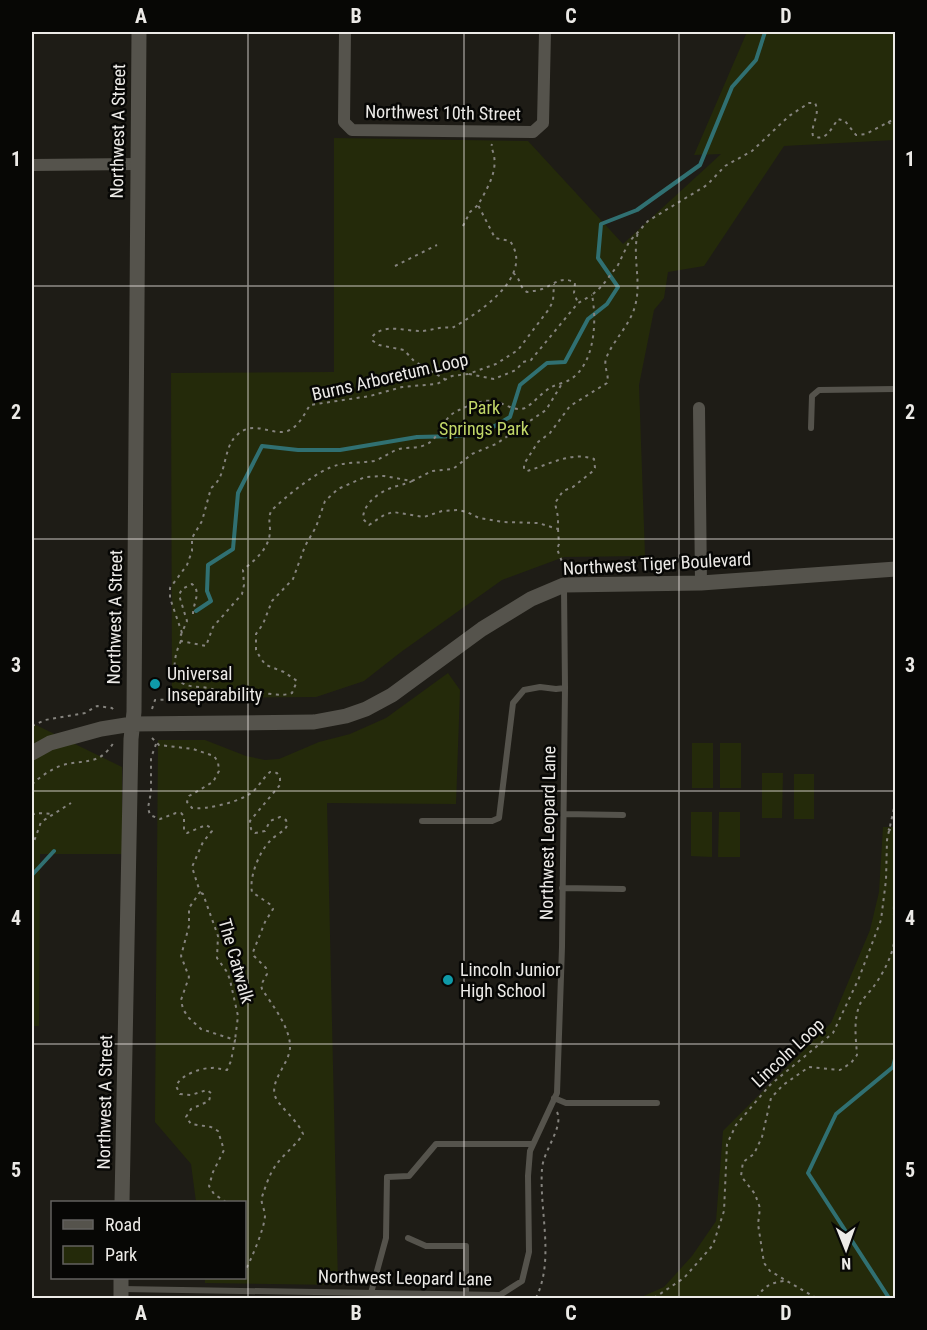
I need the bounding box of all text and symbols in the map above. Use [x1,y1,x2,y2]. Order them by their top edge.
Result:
text: A [135,4,147,28]
text: B [350,4,362,28]
text: C [565,4,577,28]
text: D [780,4,792,28]
street label: Northwest A Street [106,64,129,198]
street label: Northwest 10th Street [365,101,521,124]
text: 1 [11,147,21,171]
text: 1 [905,147,915,171]
street label: Burns Arboretum Loop [310,348,470,405]
park label: Park Springs Park [439,397,529,439]
text: 2 [11,400,21,424]
text: 2 [905,400,915,424]
street label: Northwest Tiger Boulevard [562,548,752,579]
street label: Northwest A Street [103,550,126,684]
text: 3 [11,653,21,677]
text: 3 [905,653,915,677]
place label: Universal Inseparability [167,663,263,705]
marker: Universal Inseparability [148,677,162,691]
street label: Northwest Leopard Lane [535,746,560,920]
text: 4 [11,906,21,930]
text: 4 [905,906,915,930]
street label: The Catwalk [214,916,259,1006]
place label: Lincoln Junior High School [460,959,561,1001]
marker: Lincoln Junior High School [441,973,455,987]
street label: Lincoln Loop [747,1014,828,1091]
street label: Northwest A Street [93,1035,116,1169]
text: 5 [11,1158,21,1182]
text: 5 [905,1158,915,1182]
legend [51,1201,246,1279]
text: Road [105,1214,141,1235]
north arrow [816,1219,876,1279]
text: Park [105,1244,137,1265]
text: N [841,1254,851,1273]
street label: Northwest Leopard Lane [318,1265,492,1290]
text: A [135,1301,147,1325]
text: B [350,1301,362,1325]
text: C [565,1301,577,1325]
text: D [780,1301,792,1325]

